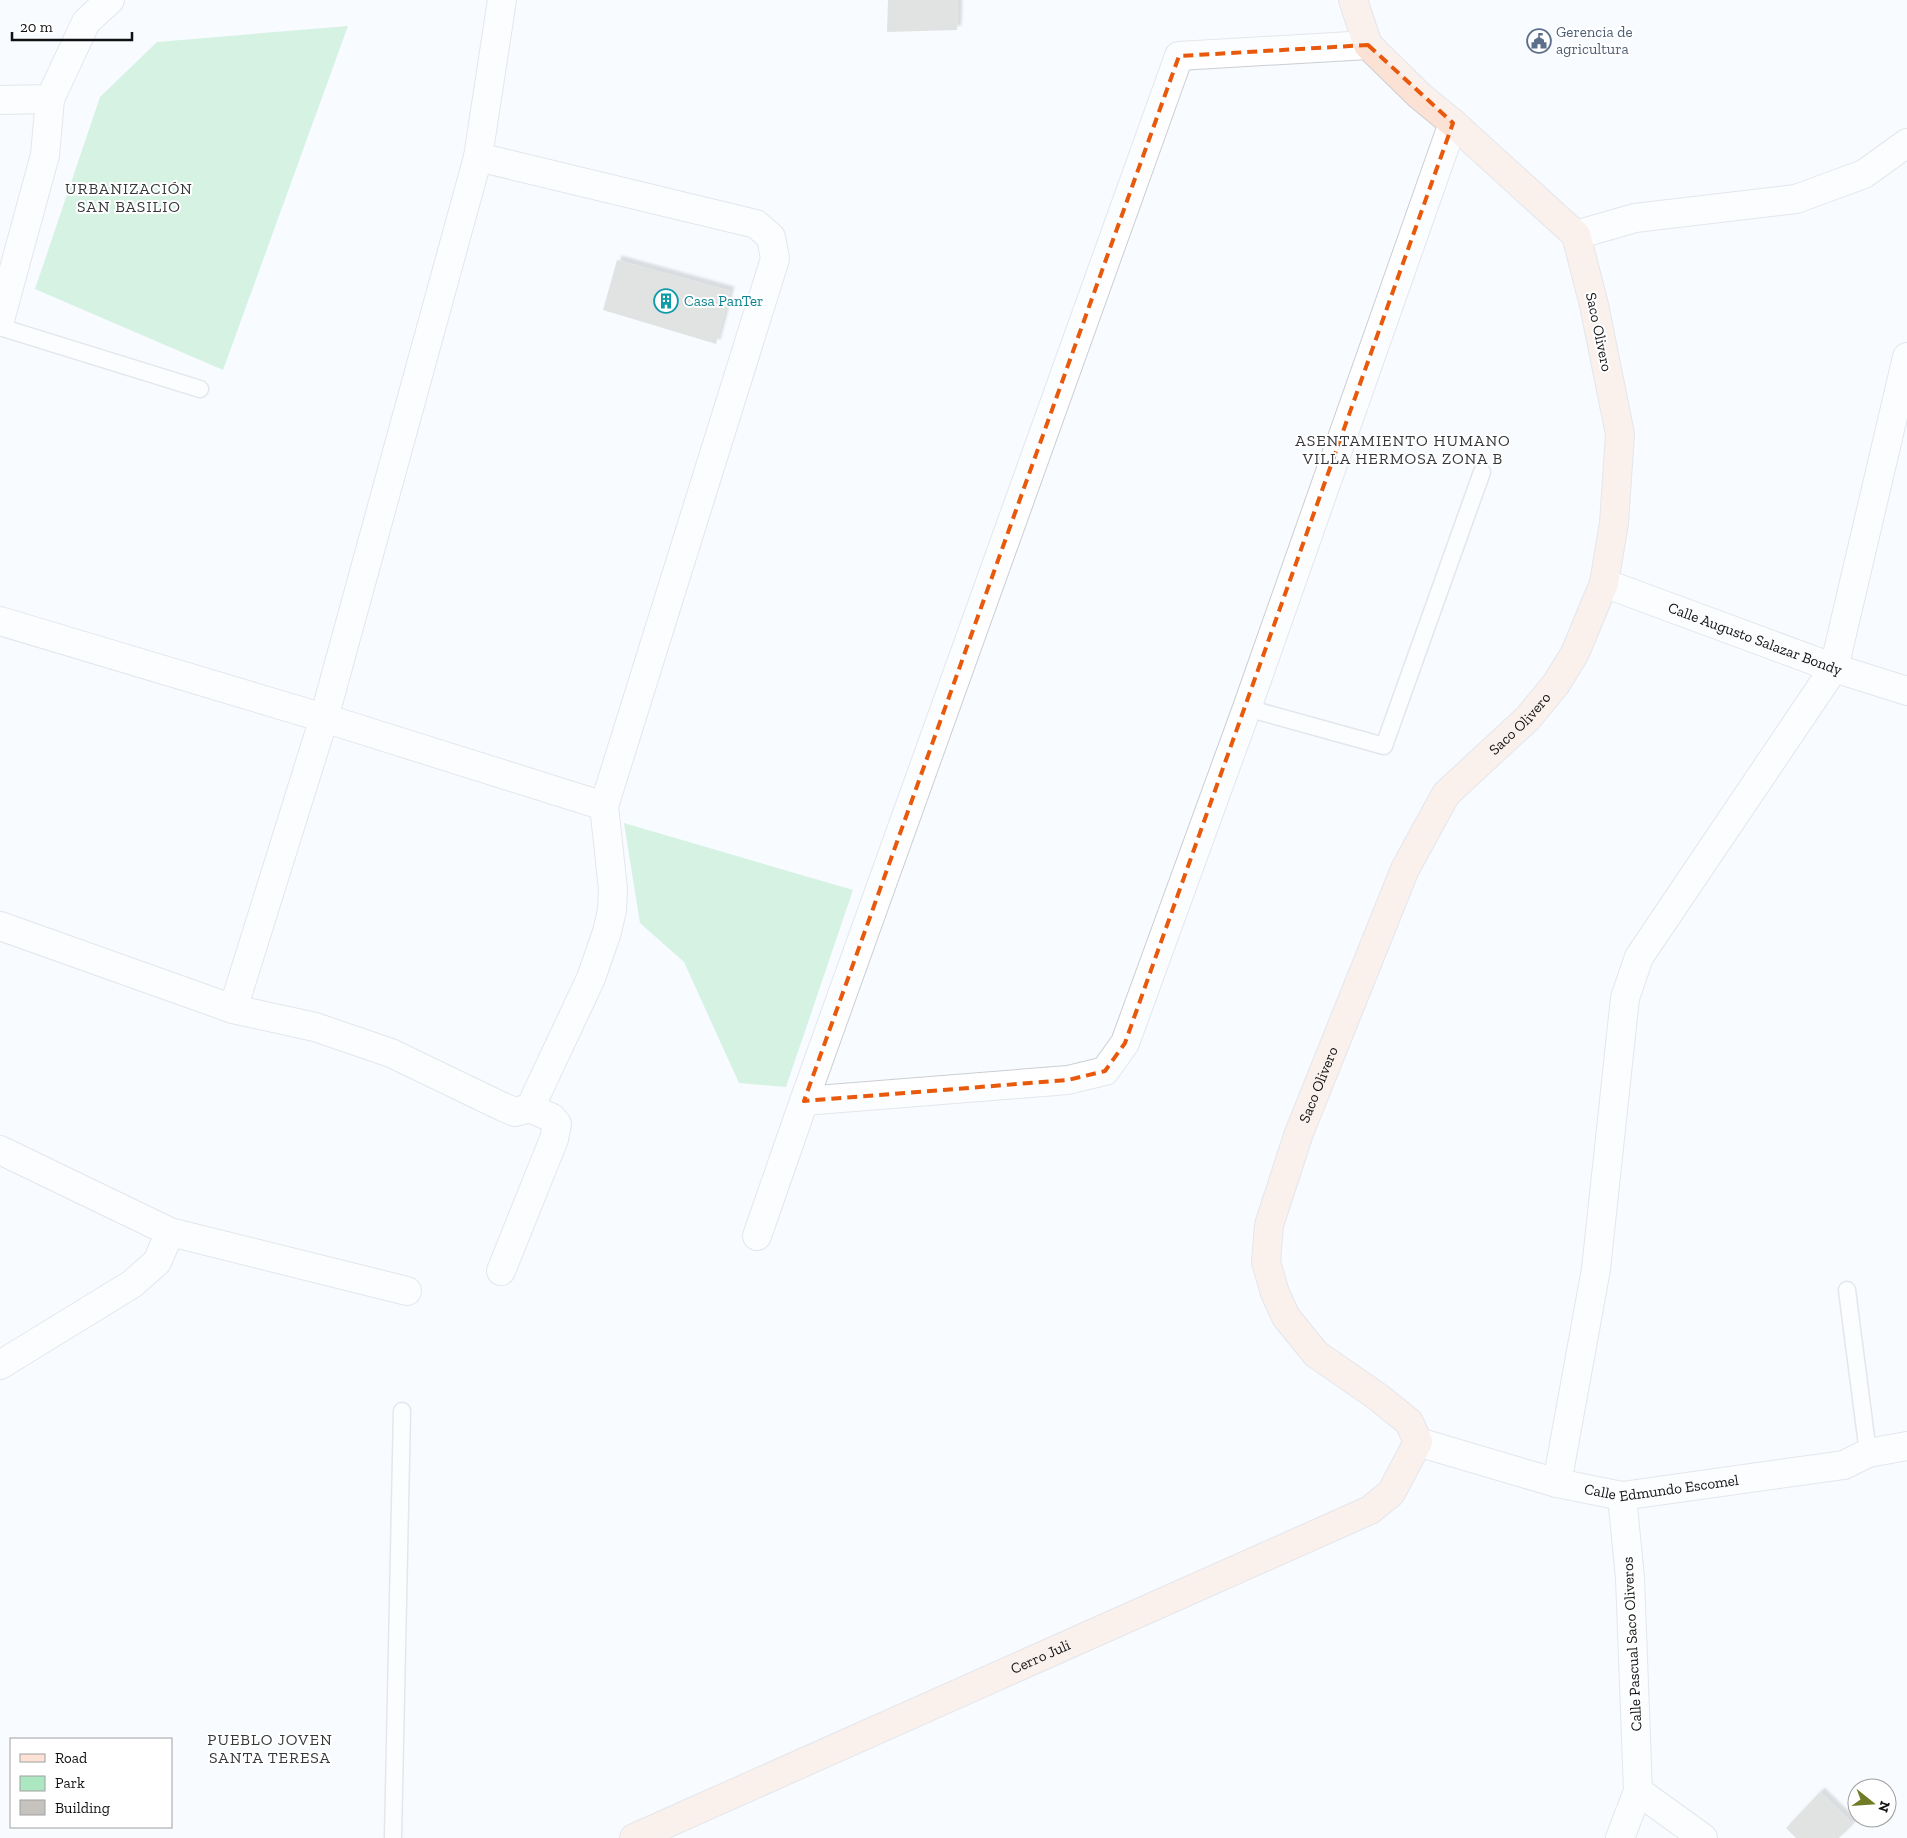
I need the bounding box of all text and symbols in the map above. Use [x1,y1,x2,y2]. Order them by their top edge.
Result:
scale bar [12,10,132,42]
text: 20 m [20,18,53,36]
place label: Gerencia de agricultura [1556,23,1632,58]
public building icon: Gerencia de agricultura [1526,28,1552,54]
district label: URBANIZACIÓN SAN BASILIO [65,179,193,216]
building icon: Casa PanTer [653,288,679,314]
street label: Saco Olivero [1582,291,1616,374]
place label: Casa PanTer [684,292,763,310]
district label: ASENTAMIENTO HUMANO VILLA HERMOSA ZONA B [1295,431,1511,468]
street label: Calle Augusto Salazar Bondy [1666,598,1845,679]
street label: Saco Olivero [1485,688,1555,759]
street label: Saco Olivero [1295,1044,1342,1125]
street label: Calle Edmundo Escomel [1583,1471,1740,1505]
street label: Calle Pascual Saco Oliveros [1618,1556,1646,1732]
street label: Cerro Juli [1008,1636,1073,1678]
district label: PUEBLO JOVEN SANTA TERESA [207,1730,333,1767]
legend [10,1738,172,1828]
text: Road [55,1749,88,1767]
text: Park [55,1774,85,1792]
north arrow [1847,1778,1897,1828]
text: Building [55,1799,110,1817]
text: N [1874,1799,1894,1815]

